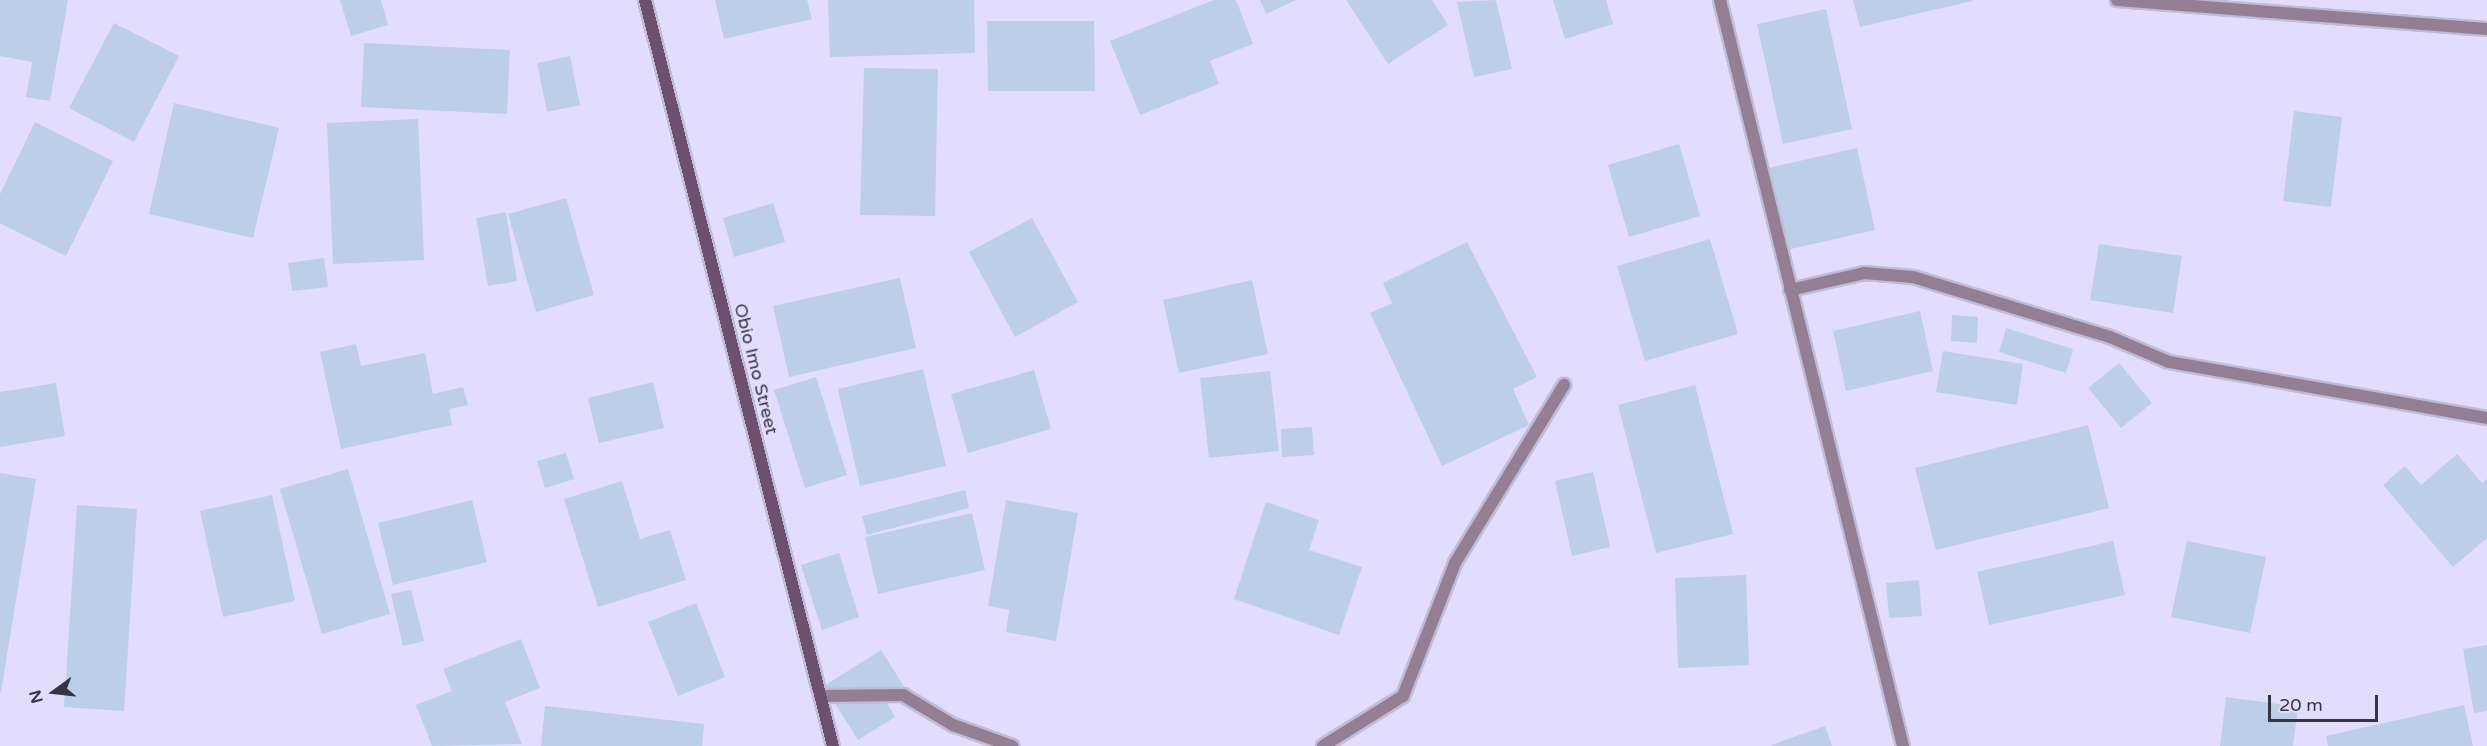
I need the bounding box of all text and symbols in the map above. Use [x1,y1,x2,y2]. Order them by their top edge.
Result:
street label: Obio Imo Street [729,301,783,437]
north arrow [24,662,84,722]
scale bar [2271,683,2380,721]
text: N [25,688,48,705]
text: 20 m [2279,694,2323,716]

